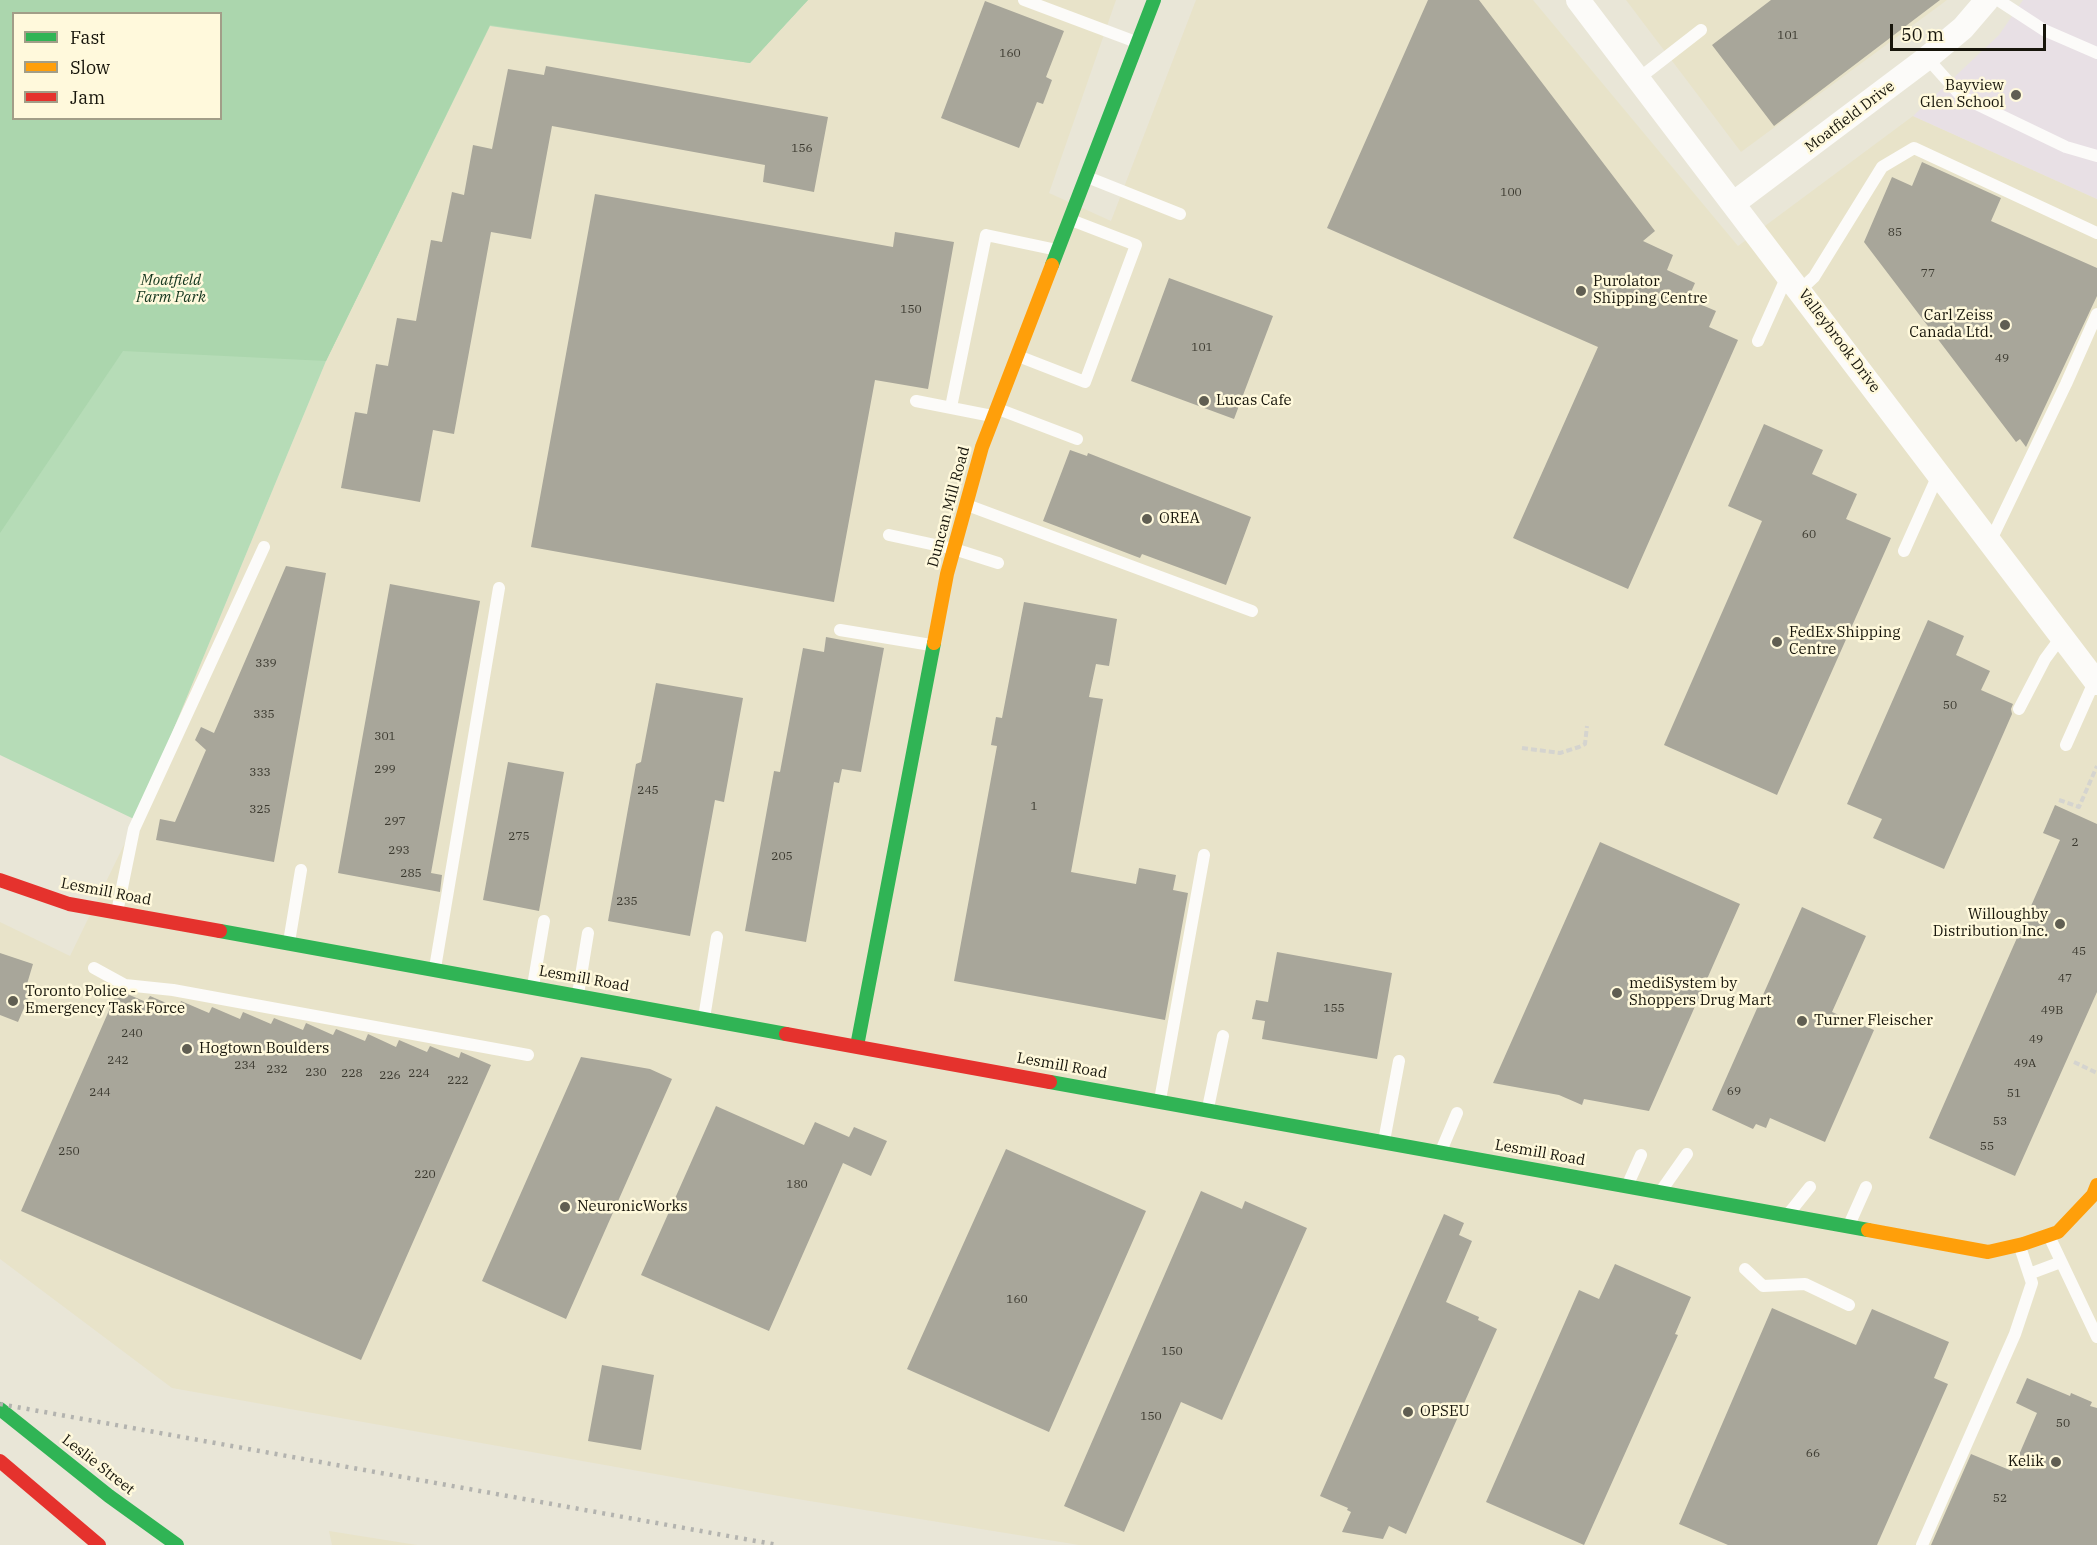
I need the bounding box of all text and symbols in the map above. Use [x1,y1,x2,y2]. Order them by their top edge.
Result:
legend [12,12,222,120]
scale bar [1893,12,2049,50]
text: 50 m [1901,23,1944,46]
text: Fast [70,26,105,49]
house number: 101 [1777,29,1799,43]
house number: 160 [999,47,1021,61]
text: Slow [70,56,110,79]
street label: Moatfield Drive [1802,77,1898,157]
place label: Bayview Glen School [1920,77,2004,112]
text: Jam [70,86,105,109]
marker: Bayview Glen School [2009,88,2023,102]
house number: 156 [791,142,813,156]
house number: 100 [1500,186,1522,200]
house number: 85 [1888,226,1902,240]
house number: 77 [1921,267,1935,281]
park label: Moatfield Farm Park [136,272,206,307]
place label: Purolator Shipping Centre [1593,273,1707,308]
marker: Purolator Shipping Centre [1574,284,1588,298]
street label: Valleybrook Drive [1794,286,1884,396]
house number: 150 [900,303,922,317]
place label: Carl Zeiss Canada Ltd. [1909,307,1993,342]
marker: Carl Zeiss Canada Ltd. [1998,318,2012,332]
house number: 101 [1191,341,1213,355]
house number: 49 [1995,352,2009,366]
place label: Lucas Cafe [1216,392,1292,410]
marker: Lucas Cafe [1197,394,1211,408]
street label: Duncan Mill Road [924,445,974,569]
place label: OREA [1159,510,1200,528]
marker: OREA [1140,512,1154,526]
house number: 60 [1802,528,1816,542]
place label: FedEx Shipping Centre [1789,624,1900,659]
marker: FedEx Shipping Centre [1770,635,1784,649]
house number: 339 [255,657,277,671]
house number: 50 [1943,699,1957,713]
house number: 335 [253,708,275,722]
house number: 301 [374,730,396,744]
house number: 299 [374,763,396,777]
house number: 333 [249,766,271,780]
house number: 245 [637,784,659,798]
house number: 1 [1030,800,1038,814]
house number: 325 [249,803,271,817]
house number: 297 [384,815,406,829]
house number: 275 [508,830,530,844]
house number: 2 [2071,836,2079,850]
house number: 293 [388,844,410,858]
house number: 205 [771,850,793,864]
house number: 285 [400,867,422,881]
street label: Lesmill Road [59,874,153,910]
house number: 235 [616,895,638,909]
place label: Willoughby Distribution Inc. [1933,906,2048,941]
marker: Willoughby Distribution Inc. [2053,917,2067,931]
house number: 45 [2072,945,2086,959]
street label: Lesmill Road [537,962,631,996]
house number: 47 [2058,972,2072,986]
place label: mediSystem by Shoppers Drug Mart [1629,975,1771,1010]
place label: Toronto Police - Emergency Task Force [25,983,185,1018]
marker: mediSystem by Shoppers Drug Mart [1610,986,1624,1000]
marker: Toronto Police - Emergency Task Force [6,994,20,1008]
house number: 155 [1323,1002,1345,1016]
house number: 49B [2041,1004,2063,1018]
place label: Turner Fleischer [1814,1012,1933,1030]
marker: Turner Fleischer [1795,1014,1809,1028]
house number: 240 [121,1027,143,1041]
house number: 49 [2029,1033,2043,1047]
place label: Hogtown Boulders [199,1040,329,1058]
marker: Hogtown Boulders [180,1042,194,1056]
street label: Lesmill Road [1015,1049,1109,1083]
house number: 242 [107,1054,129,1068]
house number: 49A [2014,1057,2036,1071]
house number: 234 [234,1059,256,1073]
house number: 232 [266,1063,288,1077]
house number: 230 [305,1066,327,1080]
house number: 228 [341,1067,363,1081]
house number: 224 [408,1067,430,1081]
house number: 226 [379,1069,401,1083]
house number: 222 [447,1074,469,1088]
house number: 69 [1727,1085,1741,1099]
house number: 244 [89,1086,111,1100]
house number: 51 [2007,1087,2021,1101]
house number: 53 [1993,1115,2007,1129]
street label: Lesmill Road [1493,1136,1587,1170]
house number: 55 [1980,1140,1994,1154]
house number: 250 [58,1145,80,1159]
house number: 220 [414,1168,436,1182]
house number: 180 [786,1178,808,1192]
place label: NeuronicWorks [577,1198,688,1216]
marker: NeuronicWorks [558,1200,572,1214]
house number: 160 [1006,1293,1028,1307]
house number: 150 [1161,1345,1183,1359]
place label: OPSEU [1420,1403,1470,1421]
marker: OPSEU [1401,1405,1415,1419]
house number: 150 [1140,1410,1162,1424]
house number: 50 [2056,1417,2070,1431]
street label: Leslie Street [58,1431,138,1499]
house number: 66 [1806,1447,1820,1461]
place label: Kelik [2008,1453,2044,1471]
marker: Kelik [2049,1455,2063,1469]
house number: 52 [1993,1492,2007,1506]

